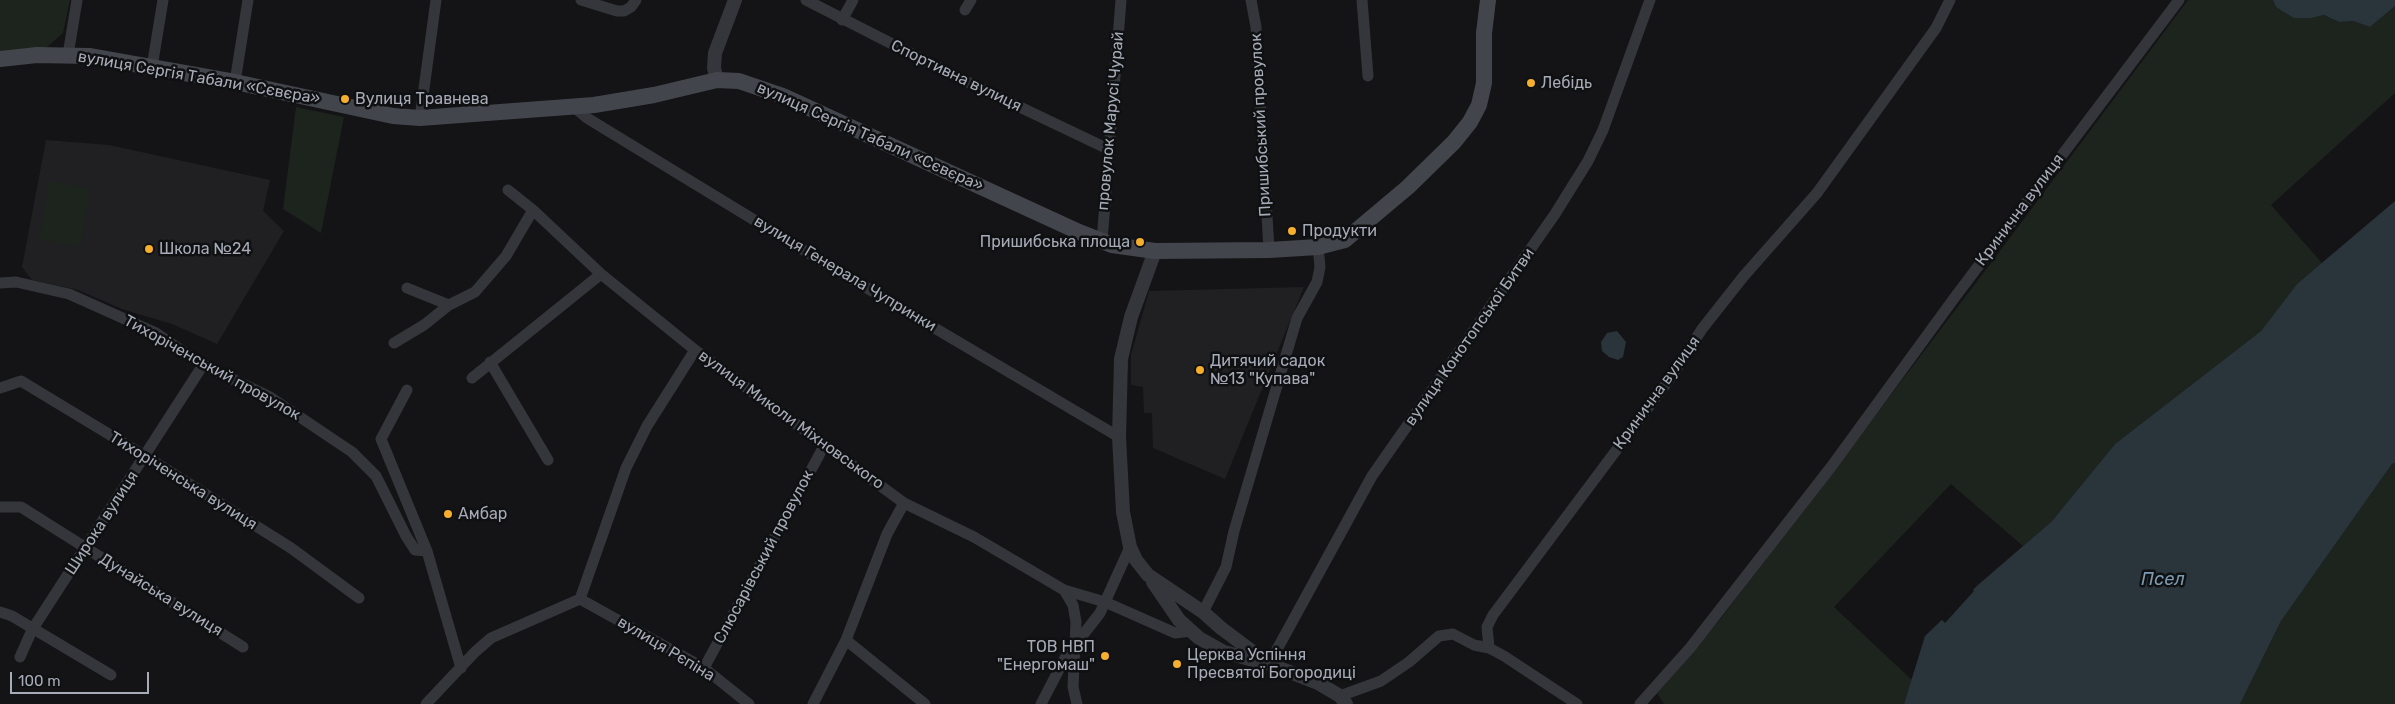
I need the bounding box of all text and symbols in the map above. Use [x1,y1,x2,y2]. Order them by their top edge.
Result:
street label: провулок Марусі Чурай [1094,31,1128,211]
street label: Пришибський провулок [1247,33,1275,217]
street label: Спортивна вулиця [887,36,1025,116]
street label: вулиця Сергія Табали «Сєвєра» [76,47,322,109]
place label: Лебідь [1541,73,1592,93]
marker: Лебідь [1525,77,1537,89]
street label: вулиця Сергія Табали «Сєвєра» [754,78,986,196]
place label: Вулиця Травнева [355,89,489,109]
marker: Вулиця Травнева [339,93,351,105]
street label: Кринична вулиця [1972,150,2068,270]
street label: вулиця Генерала Чупринки [750,212,940,336]
place label: Продукти [1302,221,1377,241]
marker: Продукти [1286,225,1298,237]
place label: Пришибська площа [980,232,1130,252]
marker: Пришибська площа [1134,236,1146,248]
place label: Школа №24 [159,239,251,259]
marker: Школа №24 [143,243,155,255]
street label: вулиця Конотопської Битви [1401,244,1539,430]
street label: Тихоріченський провулок [120,311,304,425]
street label: Кринична вулиця [1610,333,1704,453]
street label: вулиця Миколи Міхновського [694,346,888,494]
place label: Дитячий садок №13 "Купава" [1210,351,1325,389]
marker: Дитячий садок №13 "Купава" [1194,364,1206,376]
street label: Тихоріченська вулиця [105,428,261,534]
street label: Широка вулиця [61,467,143,579]
street label: Слюсарівський провулок [710,467,818,647]
place label: Амбар [458,504,507,524]
marker: Амбар [442,508,454,520]
street label: Дунайська вулиця [96,549,226,641]
water label: Псел [2141,569,2185,591]
street label: вулиця Рєпіна [614,612,718,686]
place label: ТОВ НВП "Енергомаш" [997,637,1095,675]
place label: Церква Успіння Пресвятої Богородиці [1187,645,1356,683]
marker: ТОВ НВП "Енергомаш" [1099,650,1111,662]
marker: Церква Успіння Пресвятої Богородиці [1171,658,1183,670]
scale bar [12,662,151,694]
text: 100 m [18,672,60,690]

